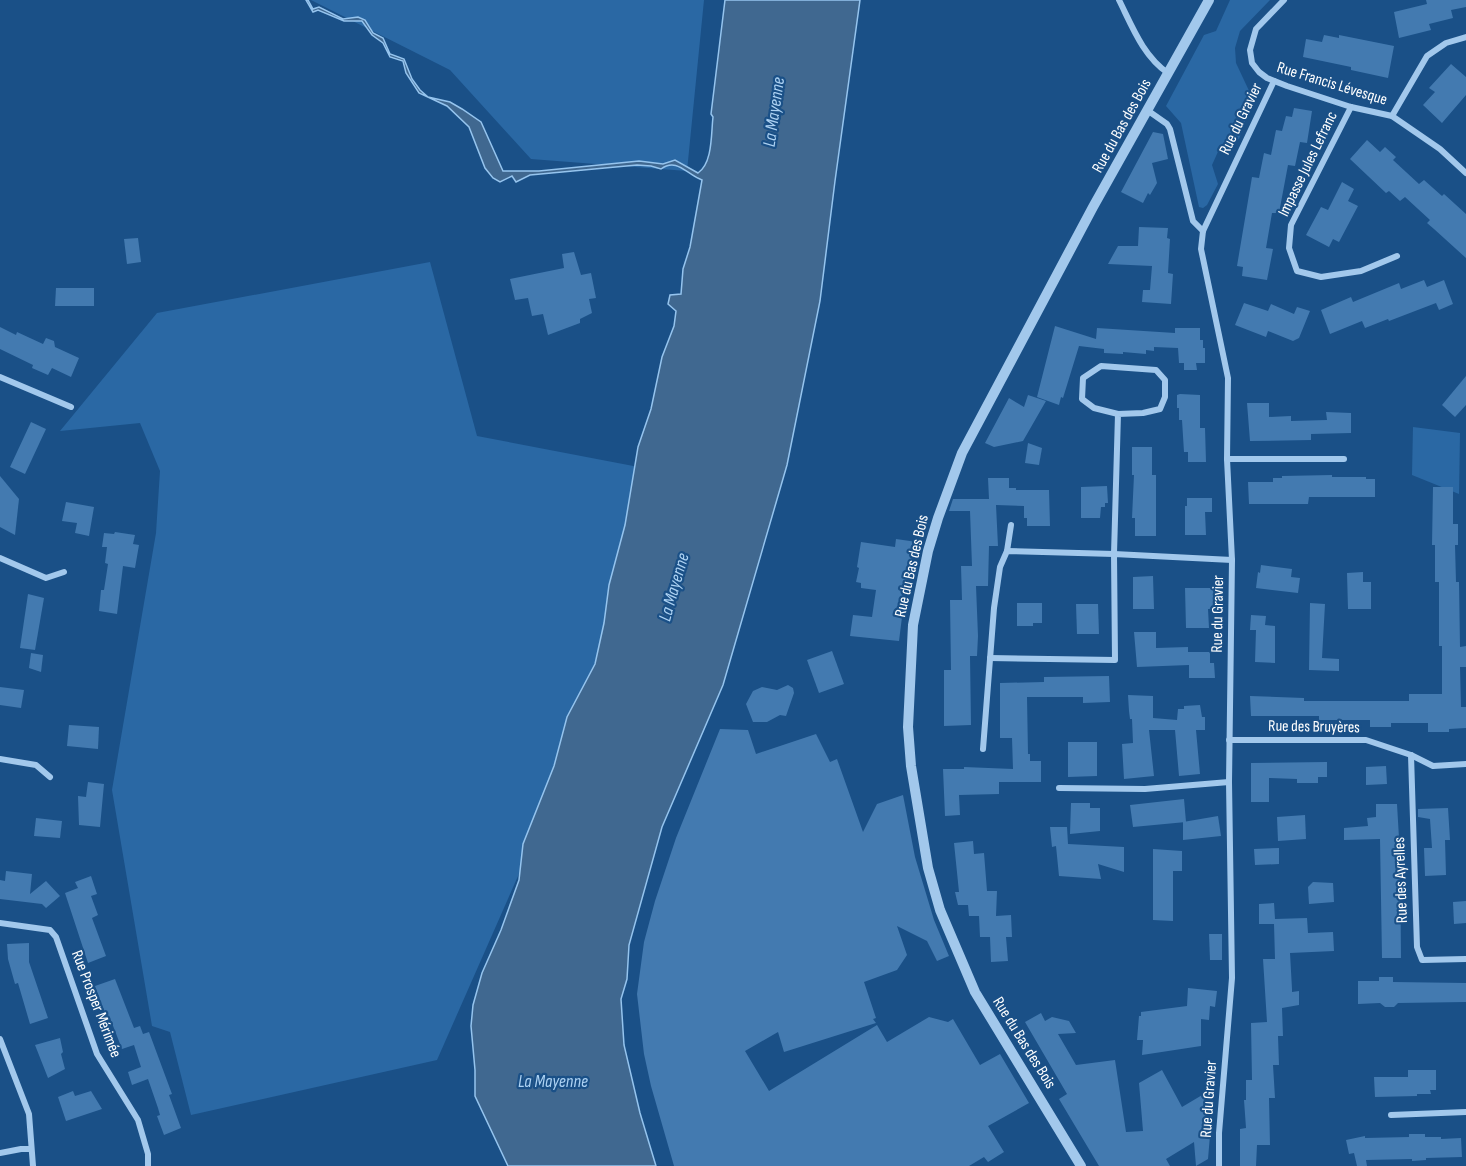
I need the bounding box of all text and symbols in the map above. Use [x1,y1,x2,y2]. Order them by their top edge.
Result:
street label: Rue Francis Lévesque [1275,58,1389,110]
street label: Rue du Bas des Bois [1088,75,1156,176]
water label: La Mayenne [759,76,789,148]
street label: Rue du Gravier [1215,80,1267,158]
street label: Impasse Jules Lefranc [1274,108,1342,220]
street label: Rue du Bas des Bois [891,513,933,619]
water label: La Mayenne [654,550,694,624]
street label: Rue du Gravier [1208,575,1228,653]
street label: Rue des Bruyères [1268,717,1360,737]
street label: Rue des Ayrelles [1390,836,1412,923]
street label: Rue Prosper Mérimée [67,948,125,1060]
street label: Rue du Bas des Bois [988,994,1060,1093]
street label: Rue du Gravier [1197,1059,1221,1138]
water label: La Mayenne [518,1071,588,1092]

